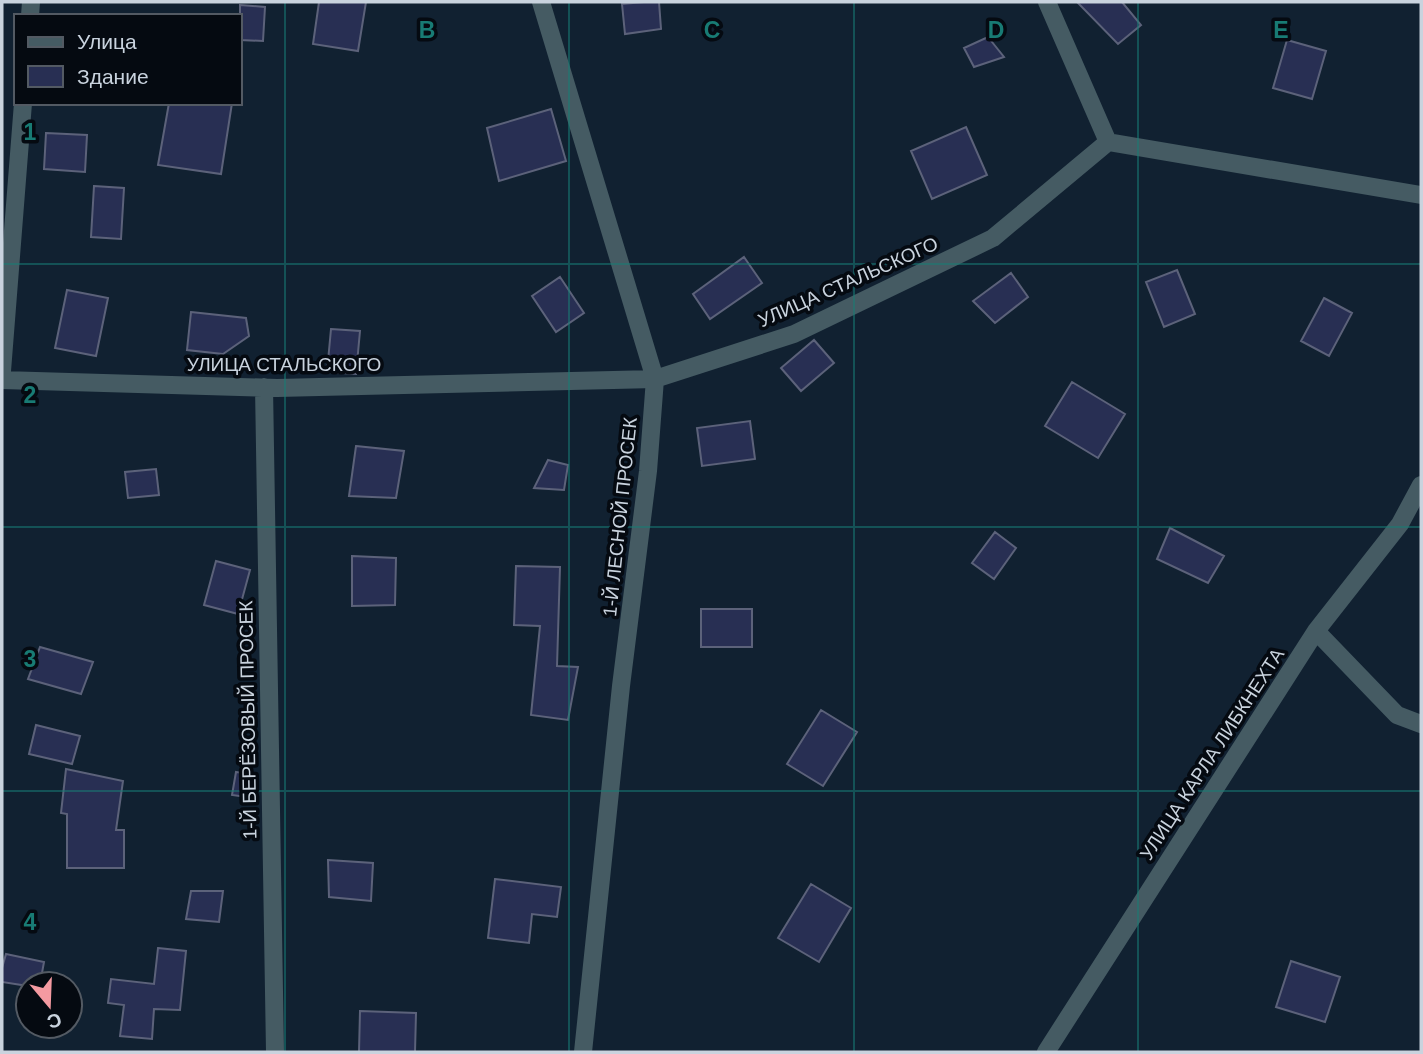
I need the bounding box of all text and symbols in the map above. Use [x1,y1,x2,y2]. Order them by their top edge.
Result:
legend [14,14,242,105]
text: B [419,17,435,43]
text: C [704,17,720,43]
text: D [988,17,1004,43]
text: E [1273,17,1289,43]
text: Улица [77,30,137,53]
text: Здание [77,65,149,88]
text: 1 [24,119,37,145]
street label: УЛИЦА СТАЛЬСКОГО [755,233,941,331]
street label: УЛИЦА СТАЛЬСКОГО [187,354,381,375]
text: 2 [24,382,36,408]
street label: 1-Й ЛЕСНОЙ ПРОСЕК [599,416,641,618]
street label: 1-Й БЕРЁЗОВЫЙ ПРОСЕК [235,600,261,840]
street label: УЛИЦА КАРЛА ЛИБКНЕХТА [1136,644,1288,864]
text: 3 [24,646,36,672]
text: 4 [24,909,37,935]
north arrow [14,970,84,1040]
text: С [44,1008,64,1033]

